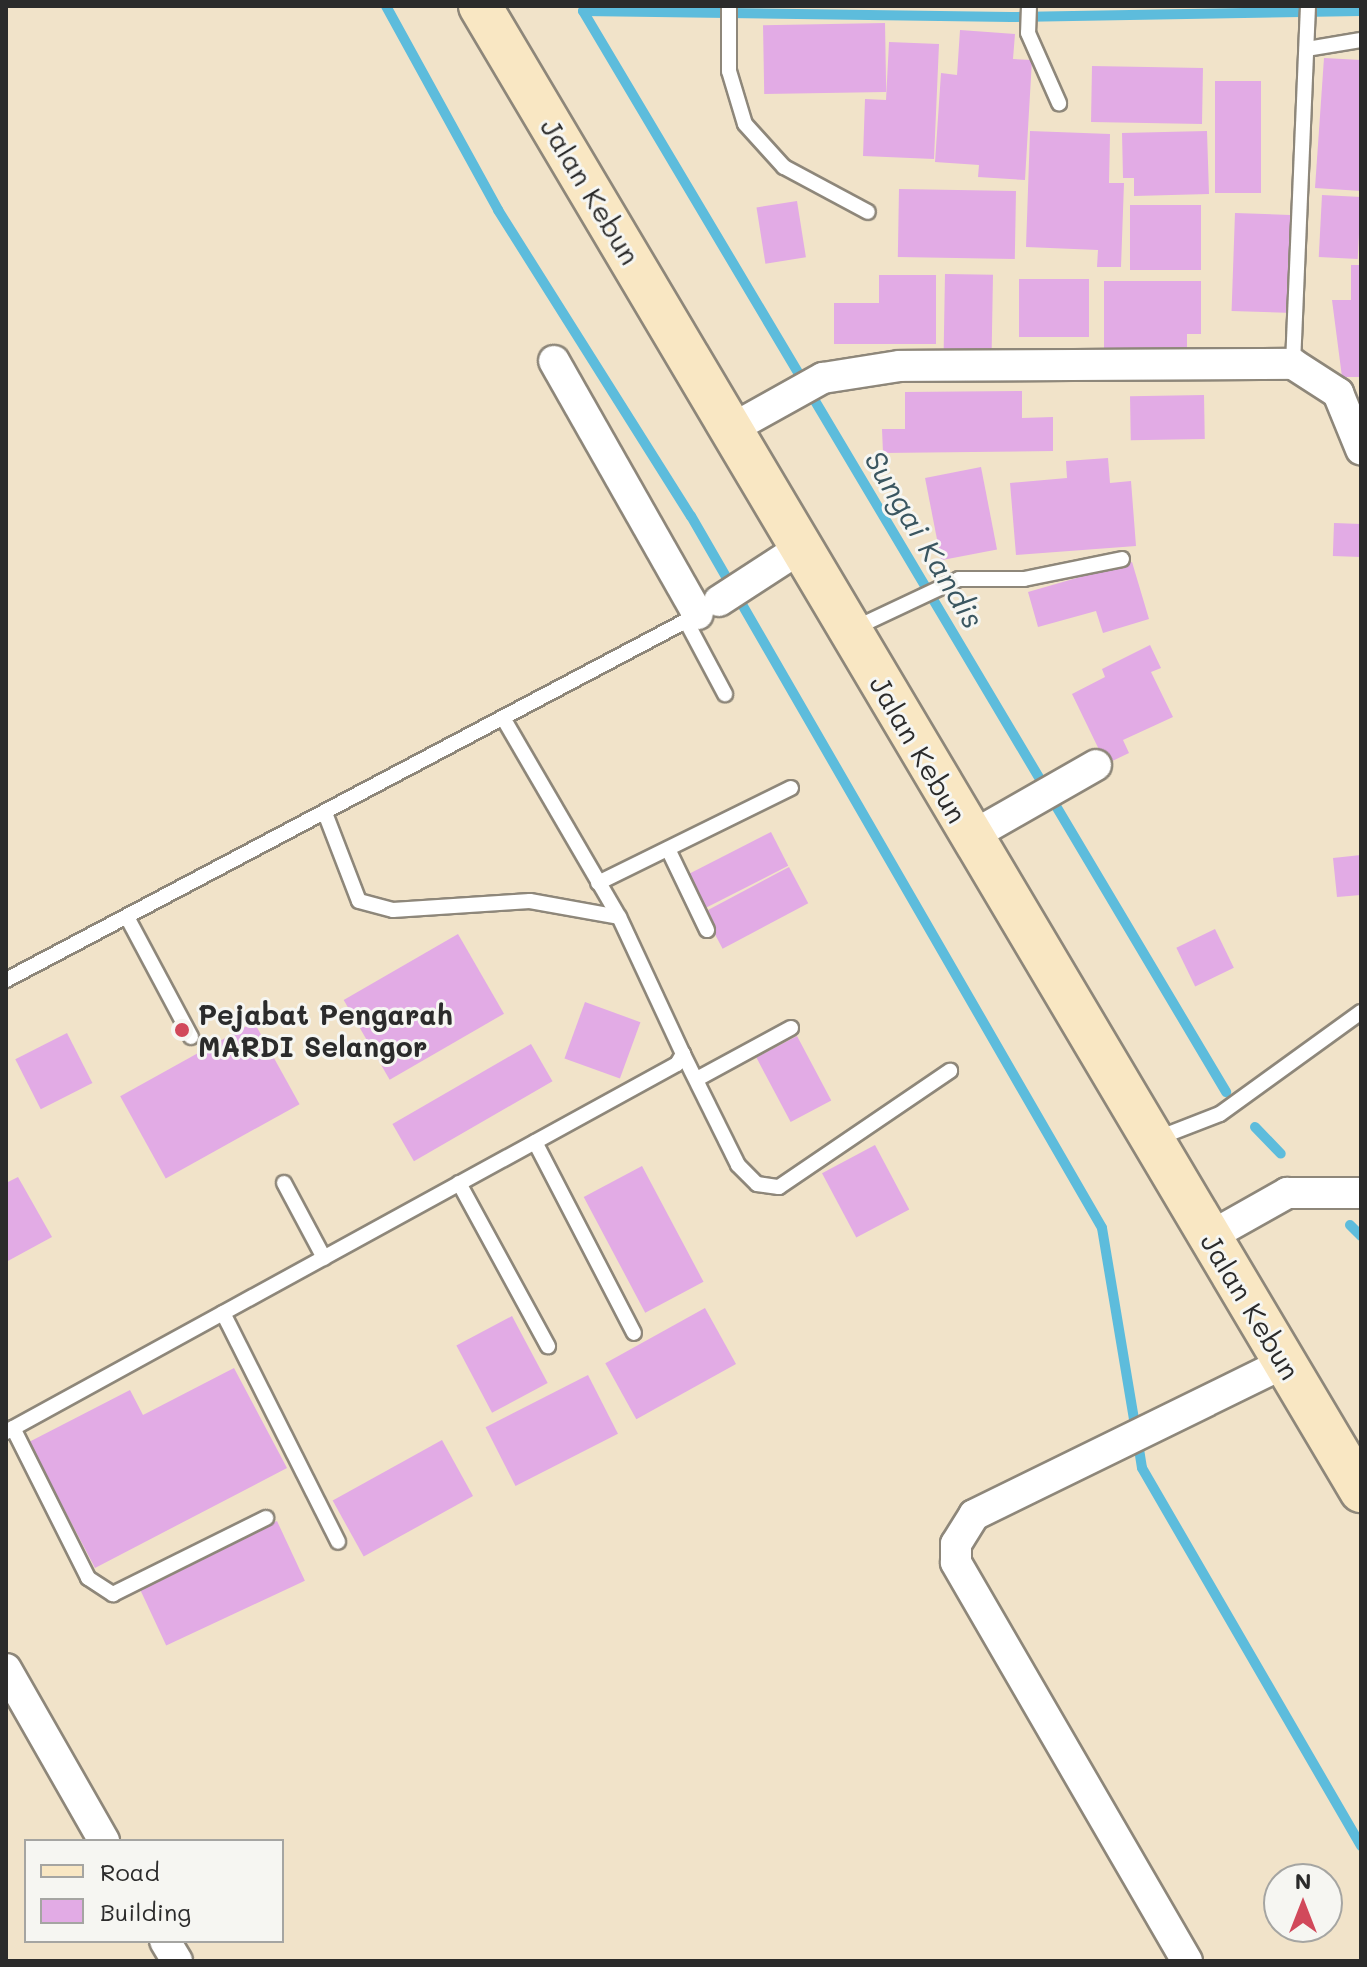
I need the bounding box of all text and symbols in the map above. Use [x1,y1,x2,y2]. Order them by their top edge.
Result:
street label: Jalan Kebun [534,112,648,270]
water label: Sungai Kandis [858,444,992,634]
street label: Jalan Kebun [863,669,975,829]
place label: Pejabat Pengarah MARDI Selangor [198,997,453,1063]
marker: Pejabat Pengarah MARDI Selangor [173,1021,191,1039]
street label: Jalan Kebun [1194,1227,1308,1385]
legend [24,1839,284,1943]
text: Road [100,1856,160,1887]
north arrow [1263,1863,1343,1943]
text: N [1295,1866,1311,1895]
text: Building [100,1896,191,1927]

